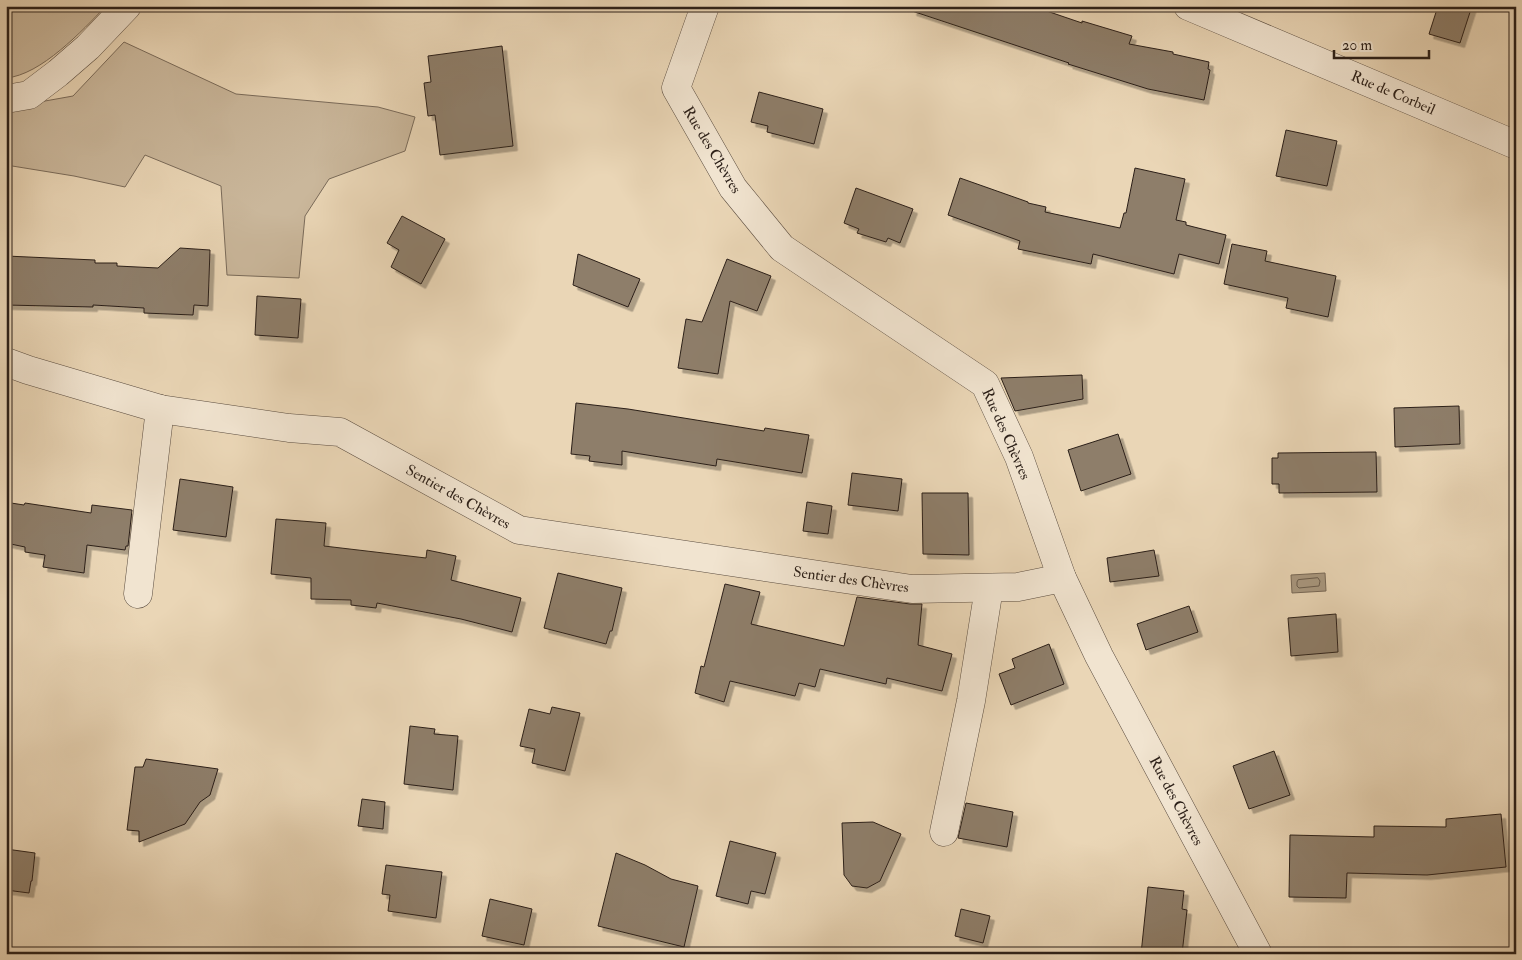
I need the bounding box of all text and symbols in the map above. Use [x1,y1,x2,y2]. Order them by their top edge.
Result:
scale bar [1334,28,1430,60]
text: 20 m [1342,36,1372,55]
street label: Rue de Corbeil [1348,67,1438,119]
street label: Rue des Chèvres [679,103,745,197]
street label: Rue des Chèvres [977,385,1035,483]
street label: Sentier des Chèvres [402,460,514,534]
street label: Sentier des Chèvres [792,562,910,598]
street label: Rue des Chèvres [1145,753,1207,849]

